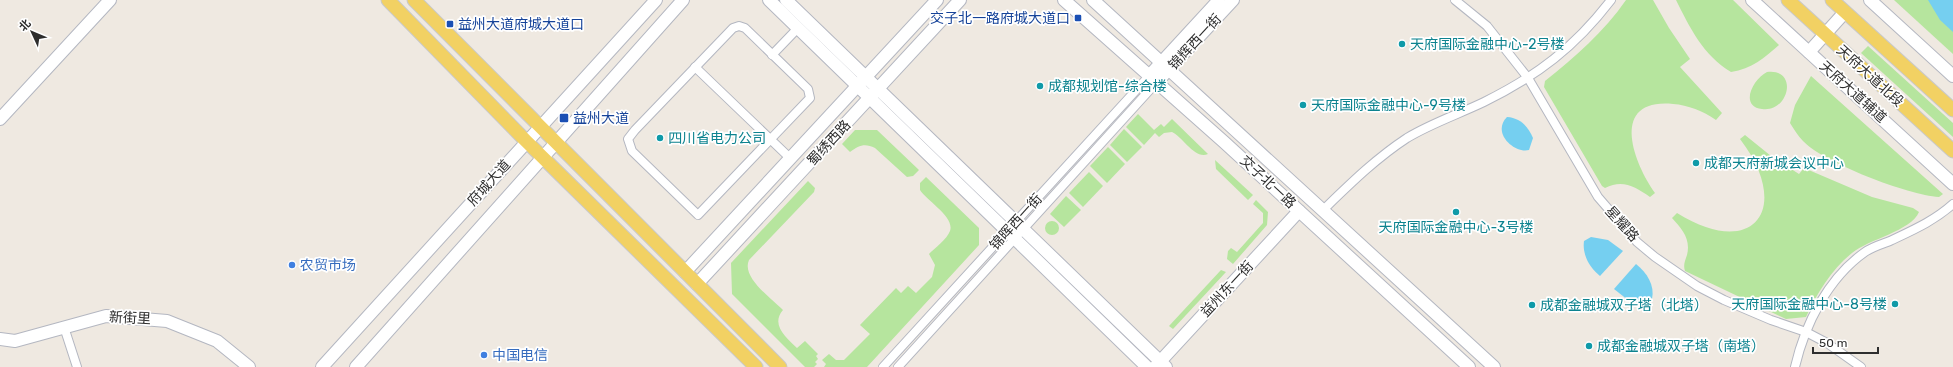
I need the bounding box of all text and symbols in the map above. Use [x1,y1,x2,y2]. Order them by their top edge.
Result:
place label: 交子北一路府城大道口 [930,10,1070,27]
street label: 锦辉西一街 [1165,11,1225,73]
north arrow [12,12,52,52]
marker: 交子北一路府城大道口 [1073,13,1083,23]
place label: 益州大道府城大道口 [458,16,584,33]
text: 北 [17,17,34,34]
marker: 益州大道府城大道口 [445,19,455,29]
place label: 天府国际金融中心-2号楼 [1410,36,1564,53]
marker: 天府国际金融中心-2号楼 [1397,39,1407,49]
street label: 天府大道北段 [1833,42,1907,110]
street label: 天府大道辅道 [1816,58,1890,126]
place label: 成都规划馆-综合楼 [1048,78,1167,95]
marker: 成都规划馆-综合楼 [1035,81,1045,91]
place label: 天府国际金融中心-9号楼 [1311,97,1466,114]
marker: 天府国际金融中心-9号楼 [1298,100,1308,110]
place label: 益州大道 [573,110,629,127]
marker: 益州大道 [558,112,570,124]
street label: 蜀绣西路 [804,117,854,169]
place label: 四川省电力公司 [668,130,766,147]
marker: 四川省电力公司 [655,133,665,143]
street label: 交子北一路 [1237,152,1299,212]
place label: 成都天府新城会议中心 [1704,155,1844,172]
street label: 府城大道 [464,157,514,209]
marker: 成都天府新城会议中心 [1691,158,1701,168]
street label: 锦晖西一街 [986,190,1046,254]
street label: 星耀路 [1602,203,1642,245]
marker: 天府国际金融中心-3号楼 [1451,207,1461,217]
place label: 天府国际金融中心-3号楼 [1379,219,1533,236]
place label: 农贸市场 [300,257,356,274]
street label: 益州东一街 [1197,258,1257,320]
marker: 农贸市场 [287,260,297,270]
place label: 天府国际金融中心-8号楼 [1731,296,1887,313]
place label: 成都金融城双子塔（北塔） [1540,297,1708,314]
marker: 天府国际金融中心-8号楼 [1890,299,1900,309]
marker: 成都金融城双子塔（北塔） [1527,300,1537,310]
street label: 新街里 [109,308,151,328]
scale bar [1813,329,1878,355]
text: 50 m [1819,336,1847,350]
place label: 成都金融城双子塔（南塔） [1597,338,1765,355]
marker: 成都金融城双子塔（南塔） [1584,341,1594,351]
place label: 中国电信 [492,347,548,364]
marker: 中国电信 [479,350,489,360]

